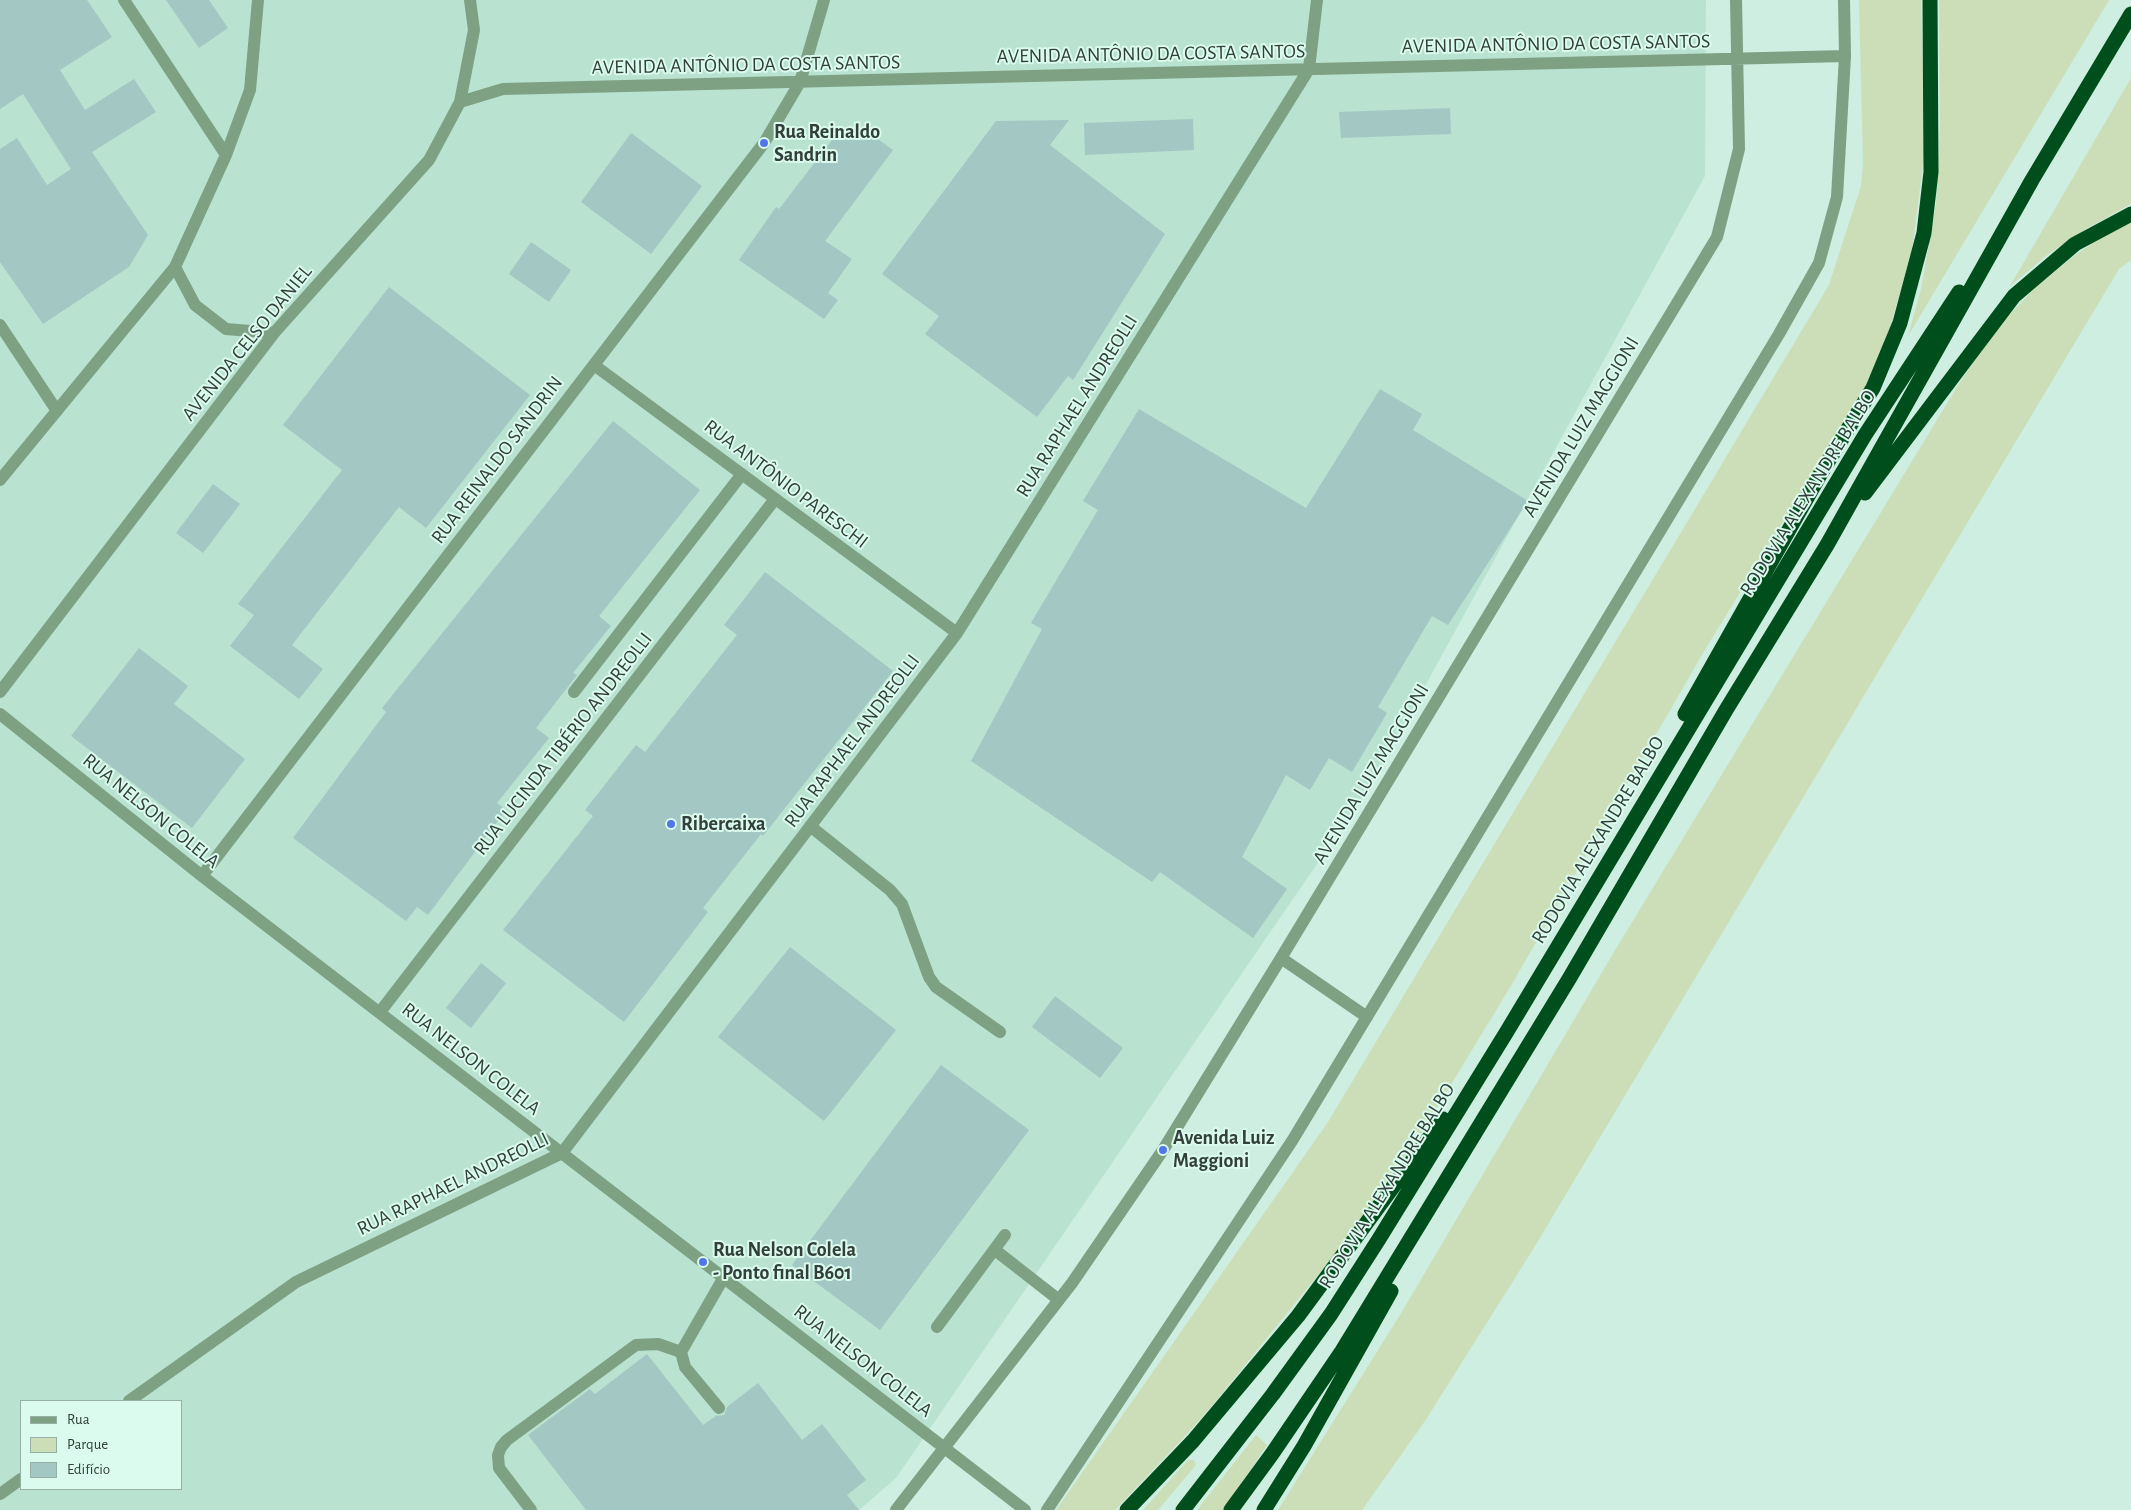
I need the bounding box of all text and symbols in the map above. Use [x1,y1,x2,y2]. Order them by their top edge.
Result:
street label: AVENIDA ANTÔNIO DA COSTA SANTOS [1401,29,1711,59]
street label: AVENIDA ANTÔNIO DA COSTA SANTOS [996,39,1306,69]
street label: AVENIDA ANTÔNIO DA COSTA SANTOS [591,50,901,80]
place label: Rua Reinaldo Sandrin [774,120,880,167]
marker: Rua Reinaldo Sandrin [758,137,770,149]
street label: AVENIDA CELSO DANIEL [177,260,317,426]
street label: RUA RAPHAEL ANDREOLLI [1011,310,1143,502]
street label: AVENIDA LUIZ MAGGIONI [1518,332,1644,522]
street label: RUA REINALDO SANDRIN [426,371,568,549]
street label: RODOVIA ALEXANDRE BALBO [1735,386,1881,600]
street label: RUA ANTÔNIO PARESCHI [699,414,873,554]
street label: RUA LUCINDA TIBÉRIO ANDREOLLI [468,628,658,860]
street label: RUA RAPHAEL ANDREOLLI [779,650,925,832]
street label: AVENIDA LUIZ MAGGIONI [1308,679,1434,869]
street label: RODOVIA ALEXANDRE BALBO [1526,732,1670,948]
street label: RUA NELSON COLELA [78,748,224,874]
place label: Ribercaixa [681,812,766,836]
marker: Ribercaixa [665,818,677,830]
street label: RUA NELSON COLELA [397,997,545,1121]
street label: RODOVIA ALEXANDRE BALBO [1314,1079,1460,1293]
place label: Avenida Luiz Maggioni [1173,1126,1274,1173]
street label: RUA RAPHAEL ANDREOLLI [353,1127,553,1241]
marker: Avenida Luiz Maggioni [1157,1144,1169,1156]
place label: Rua Nelson Colela - Ponto final B601 [713,1238,856,1285]
marker: Rua Nelson Colela - Ponto final B601 [697,1256,709,1268]
street label: RUA NELSON COLELA [789,1299,937,1423]
legend [20,1400,182,1490]
text: Rua [67,1412,90,1427]
text: Parque [67,1437,108,1452]
text: Edifício [67,1462,110,1477]

